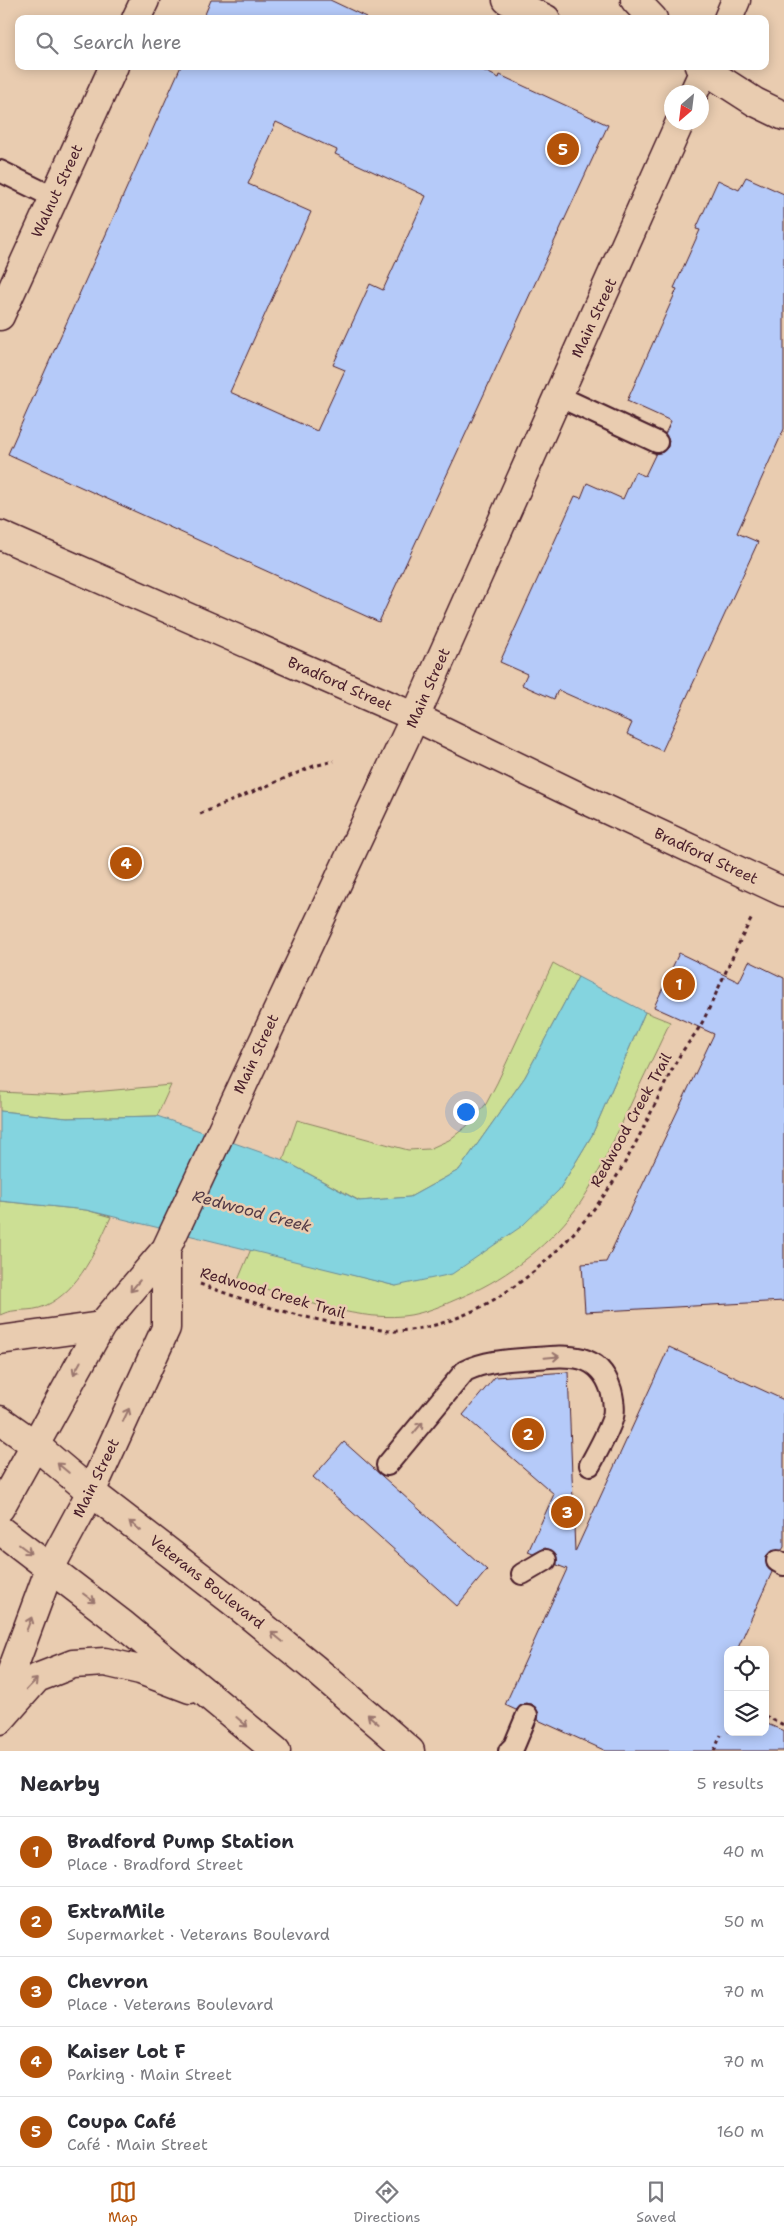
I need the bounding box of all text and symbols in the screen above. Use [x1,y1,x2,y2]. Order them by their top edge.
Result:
search box [15,15,769,70]
icon: search [33,29,61,57]
text: Search here [73,30,182,55]
north arrow [664,85,709,130]
pin: 5 [547,130,579,168]
street label: Walnut Street [27,141,87,241]
street label: Main Street [567,275,621,361]
street label: Main Street [401,645,455,731]
street label: Bradford Street [285,652,395,716]
street label: Bradford Street [651,823,761,889]
pin: 4 [110,844,142,882]
pin: 1 [663,965,695,1003]
street label: Main Street [229,1011,283,1097]
street label: Redwood Creek Trail [586,1049,677,1191]
your location [453,1099,479,1125]
water label: Redwood Creek [190,1185,314,1237]
street label: Redwood Creek Trail [198,1263,349,1324]
one-way arrow [129,1279,140,1292]
one-way arrow [544,1352,560,1361]
one-way arrow [71,1361,81,1375]
one-way arrow [121,1408,131,1423]
pin: 2 [512,1415,544,1453]
one-way arrow [413,1422,424,1435]
street label: Main Street [68,1435,124,1521]
one-way arrow [56,1462,69,1473]
pin: 3 [551,1493,583,1531]
one-way arrow [128,1521,142,1531]
street label: Veterans Boulevard [145,1531,269,1633]
one-way arrow [18,1544,32,1554]
one-way arrow [82,1593,96,1603]
one-way arrow [25,1617,34,1632]
one-way arrow [270,1631,283,1642]
map controls [724,1646,769,1736]
button: locate [724,1646,769,1691]
one-way arrow [26,1678,38,1690]
button: layers [724,1691,769,1736]
one-way arrow [366,1713,379,1725]
one-way arrow [236,1717,249,1728]
text: Nearby [20,1770,100,1798]
text: 5 results [697,1773,764,1794]
text: Bradford Pump Station [67,1829,294,1854]
text: 1 [32,1841,40,1862]
text: 40 m [722,1841,764,1862]
text: Place · Bradford Street [67,1854,243,1875]
text: ExtraMile [67,1899,165,1924]
text: 2 [30,1911,42,1932]
text: 50 m [724,1911,764,1932]
text: Supermarket · Veterans Boulevard [67,1924,330,1945]
text: Chevron [67,1969,148,1994]
text: 3 [30,1981,42,2002]
text: 70 m [723,1981,764,2002]
text: Place · Veterans Boulevard [67,1994,273,2015]
text: Kaiser Lot F [67,2039,186,2064]
text: 4 [30,2051,42,2072]
text: 70 m [723,2051,764,2072]
text: Parking · Main Street [67,2064,232,2085]
text: Coupa Café [67,2109,177,2134]
text: 5 [31,2121,41,2142]
text: 160 m [717,2121,764,2142]
text: Café · Main Street [67,2134,208,2155]
tab: Map [108,2178,138,2226]
tab: Directions [354,2178,420,2226]
tab: Saved [636,2178,676,2226]

